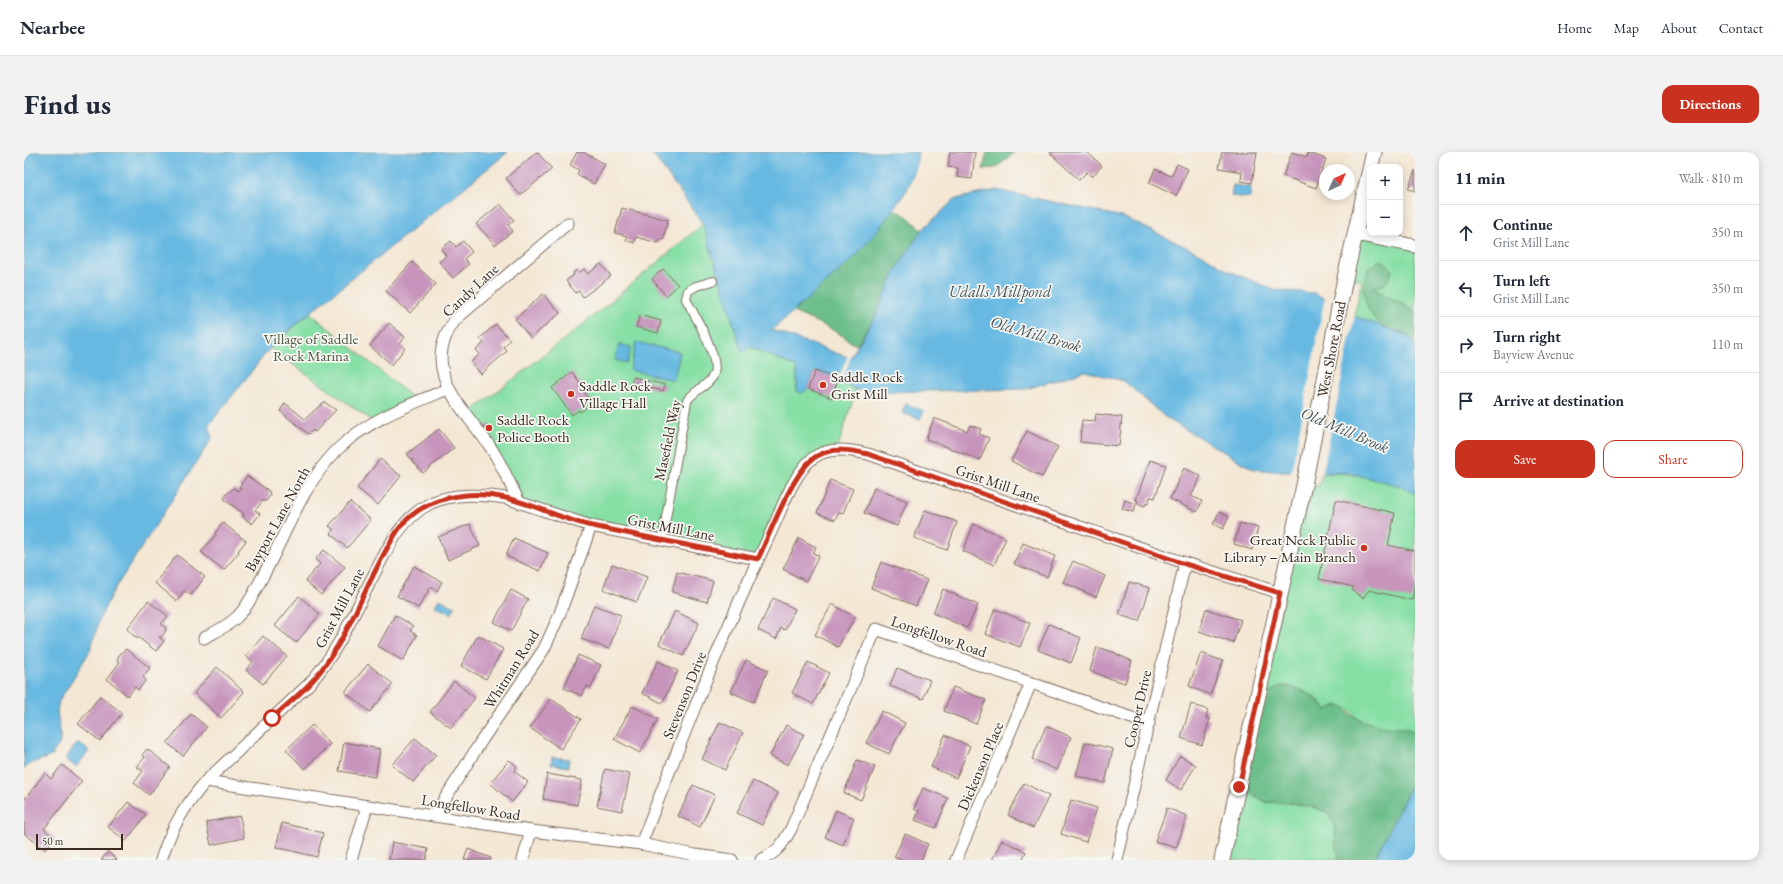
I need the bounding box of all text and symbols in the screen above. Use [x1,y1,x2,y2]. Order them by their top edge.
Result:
text: Nearbee [20,15,85,40]
text: Home [1557,19,1592,37]
text: Map [1614,19,1639,37]
text: About [1661,19,1697,37]
text: Contact [1719,19,1763,37]
button: Directions [1662,85,1759,123]
text: Find us [24,86,111,122]
north arrow [1319,164,1355,200]
map controls [1367,164,1403,236]
button: + [1367,164,1403,200]
text: 11 min [1455,167,1505,189]
text: Walk · 810 m [1679,170,1743,187]
button: − [1367,200,1403,236]
text: Continue [1493,215,1553,234]
icon: ahead [1455,222,1477,244]
text: 350 m [1712,224,1743,241]
text: Grist Mill Lane [1493,234,1569,251]
street label: Candy Lane [438,259,502,321]
text: Turn left [1493,271,1550,290]
icon: left [1455,278,1477,300]
text: 350 m [1712,280,1743,297]
water label: Udalls Millpond [949,281,1052,302]
text: Grist Mill Lane [1493,290,1569,307]
street label: West Shore Road [1312,299,1350,399]
water label: Old Mill Brook [988,311,1085,357]
text: Turn right [1493,327,1561,346]
park label: Village of Saddle Rock Marina [264,329,359,365]
icon: right [1455,334,1477,356]
text: 110 m [1712,336,1743,353]
text: Bayview Avenue [1493,346,1574,363]
place label: Saddle Rock Grist Mill [831,367,904,403]
place label: Saddle Rock Village Hall [579,376,652,412]
marker: Saddle Rock Grist Mill [818,380,828,390]
marker: Saddle Rock Village Hall [566,389,576,399]
icon: arrive [1455,390,1477,412]
text: Arrive at destination [1493,391,1624,410]
street label: Masefield Way [649,397,685,482]
water label: Old Mill Brook [1298,402,1393,458]
place label: Saddle Rock Police Booth [497,410,570,446]
marker: Saddle Rock Police Booth [484,423,494,433]
button: Save [1455,440,1595,478]
button: Share [1603,440,1743,478]
street label: Grist Mill Lane [953,460,1043,506]
street label: Bayport Lane North [240,463,314,575]
street label: Grist Mill Lane [626,509,716,545]
place label: Great Neck Public Library – Main Branch [1224,530,1356,566]
marker: Great Neck Public Library – Main Branch [1359,543,1369,553]
street label: Grist Mill Lane [310,565,368,651]
street label: Longfellow Road [889,611,990,661]
street label: Whitman Road [479,626,543,712]
street label: Stevenson Drive [658,648,710,742]
street label: Cooper Drive [1119,668,1155,750]
route start [263,709,281,727]
street label: Dickenson Place [953,719,1007,813]
route end [1230,778,1248,796]
street label: Longfellow Road [420,790,522,824]
scale bar [36,832,123,851]
text: 50 m [42,834,63,848]

